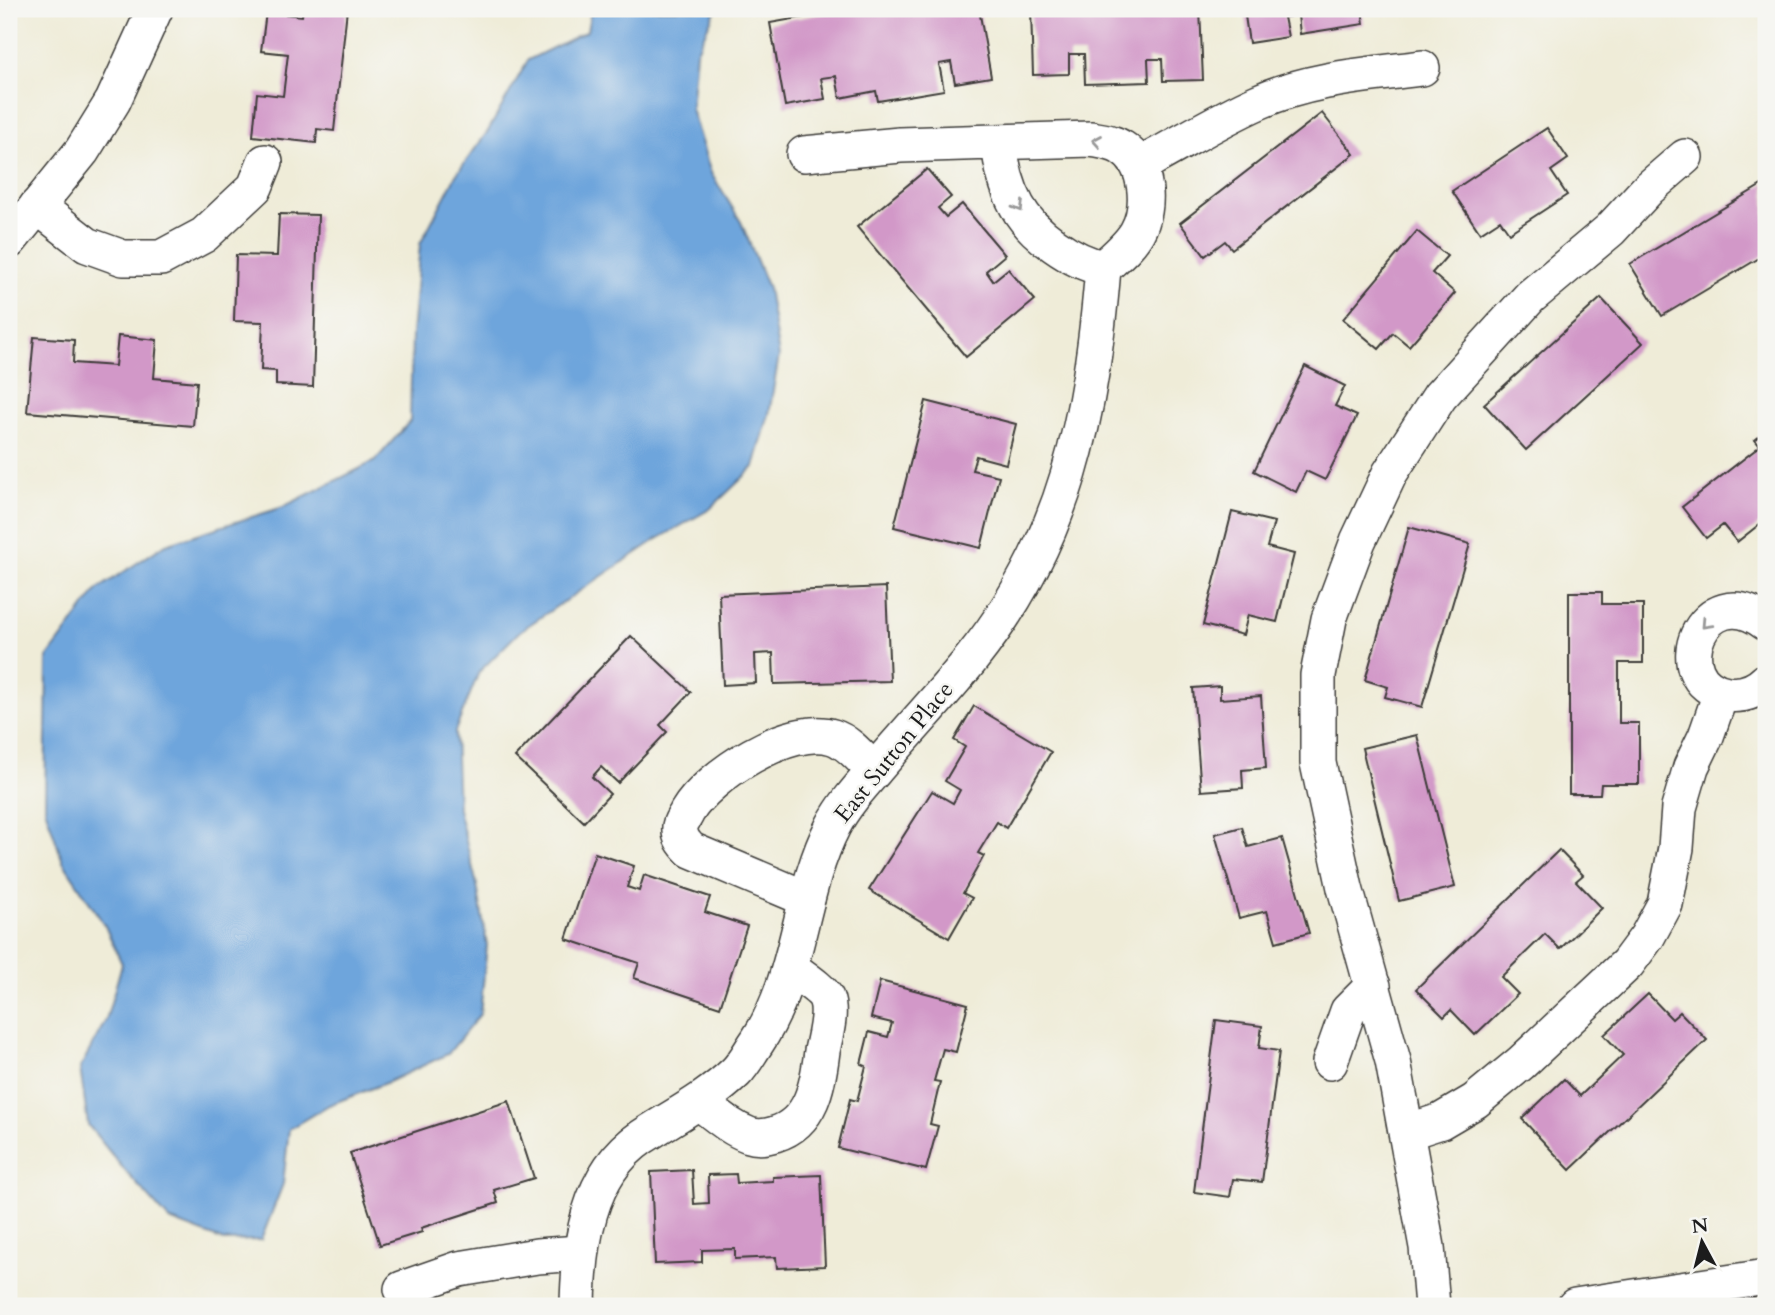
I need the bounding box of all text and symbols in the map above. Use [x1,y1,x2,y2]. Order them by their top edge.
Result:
one-way arrow [1091,134,1103,149]
one-way arrow [1011,199,1024,212]
one-way arrow [1702,616,1715,629]
street label: East Sutton Place [827,674,961,830]
north arrow [1666,1206,1736,1276]
text: N [1690,1212,1710,1240]

